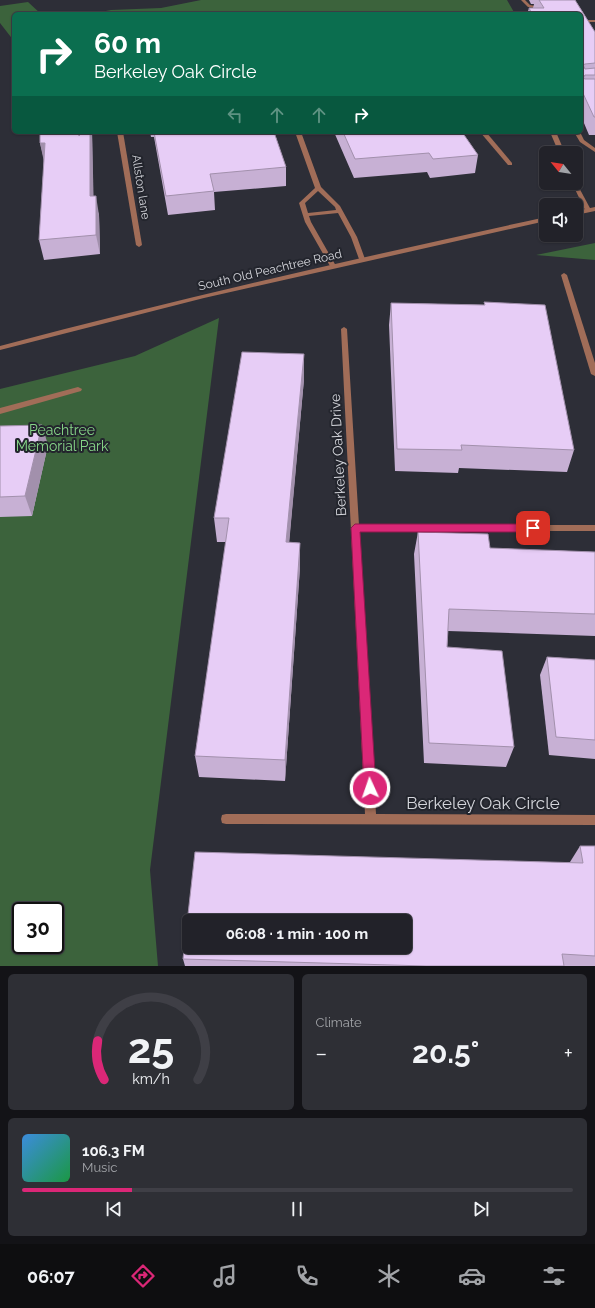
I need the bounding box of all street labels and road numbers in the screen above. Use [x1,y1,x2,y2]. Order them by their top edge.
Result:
street label: Allston lane [129,154,153,220]
street label: South Old Peachtree Road [197,247,343,293]
street label: Berkeley Oak Drive [327,393,349,517]
street label: Berkeley Oak Circle [406,793,560,813]

